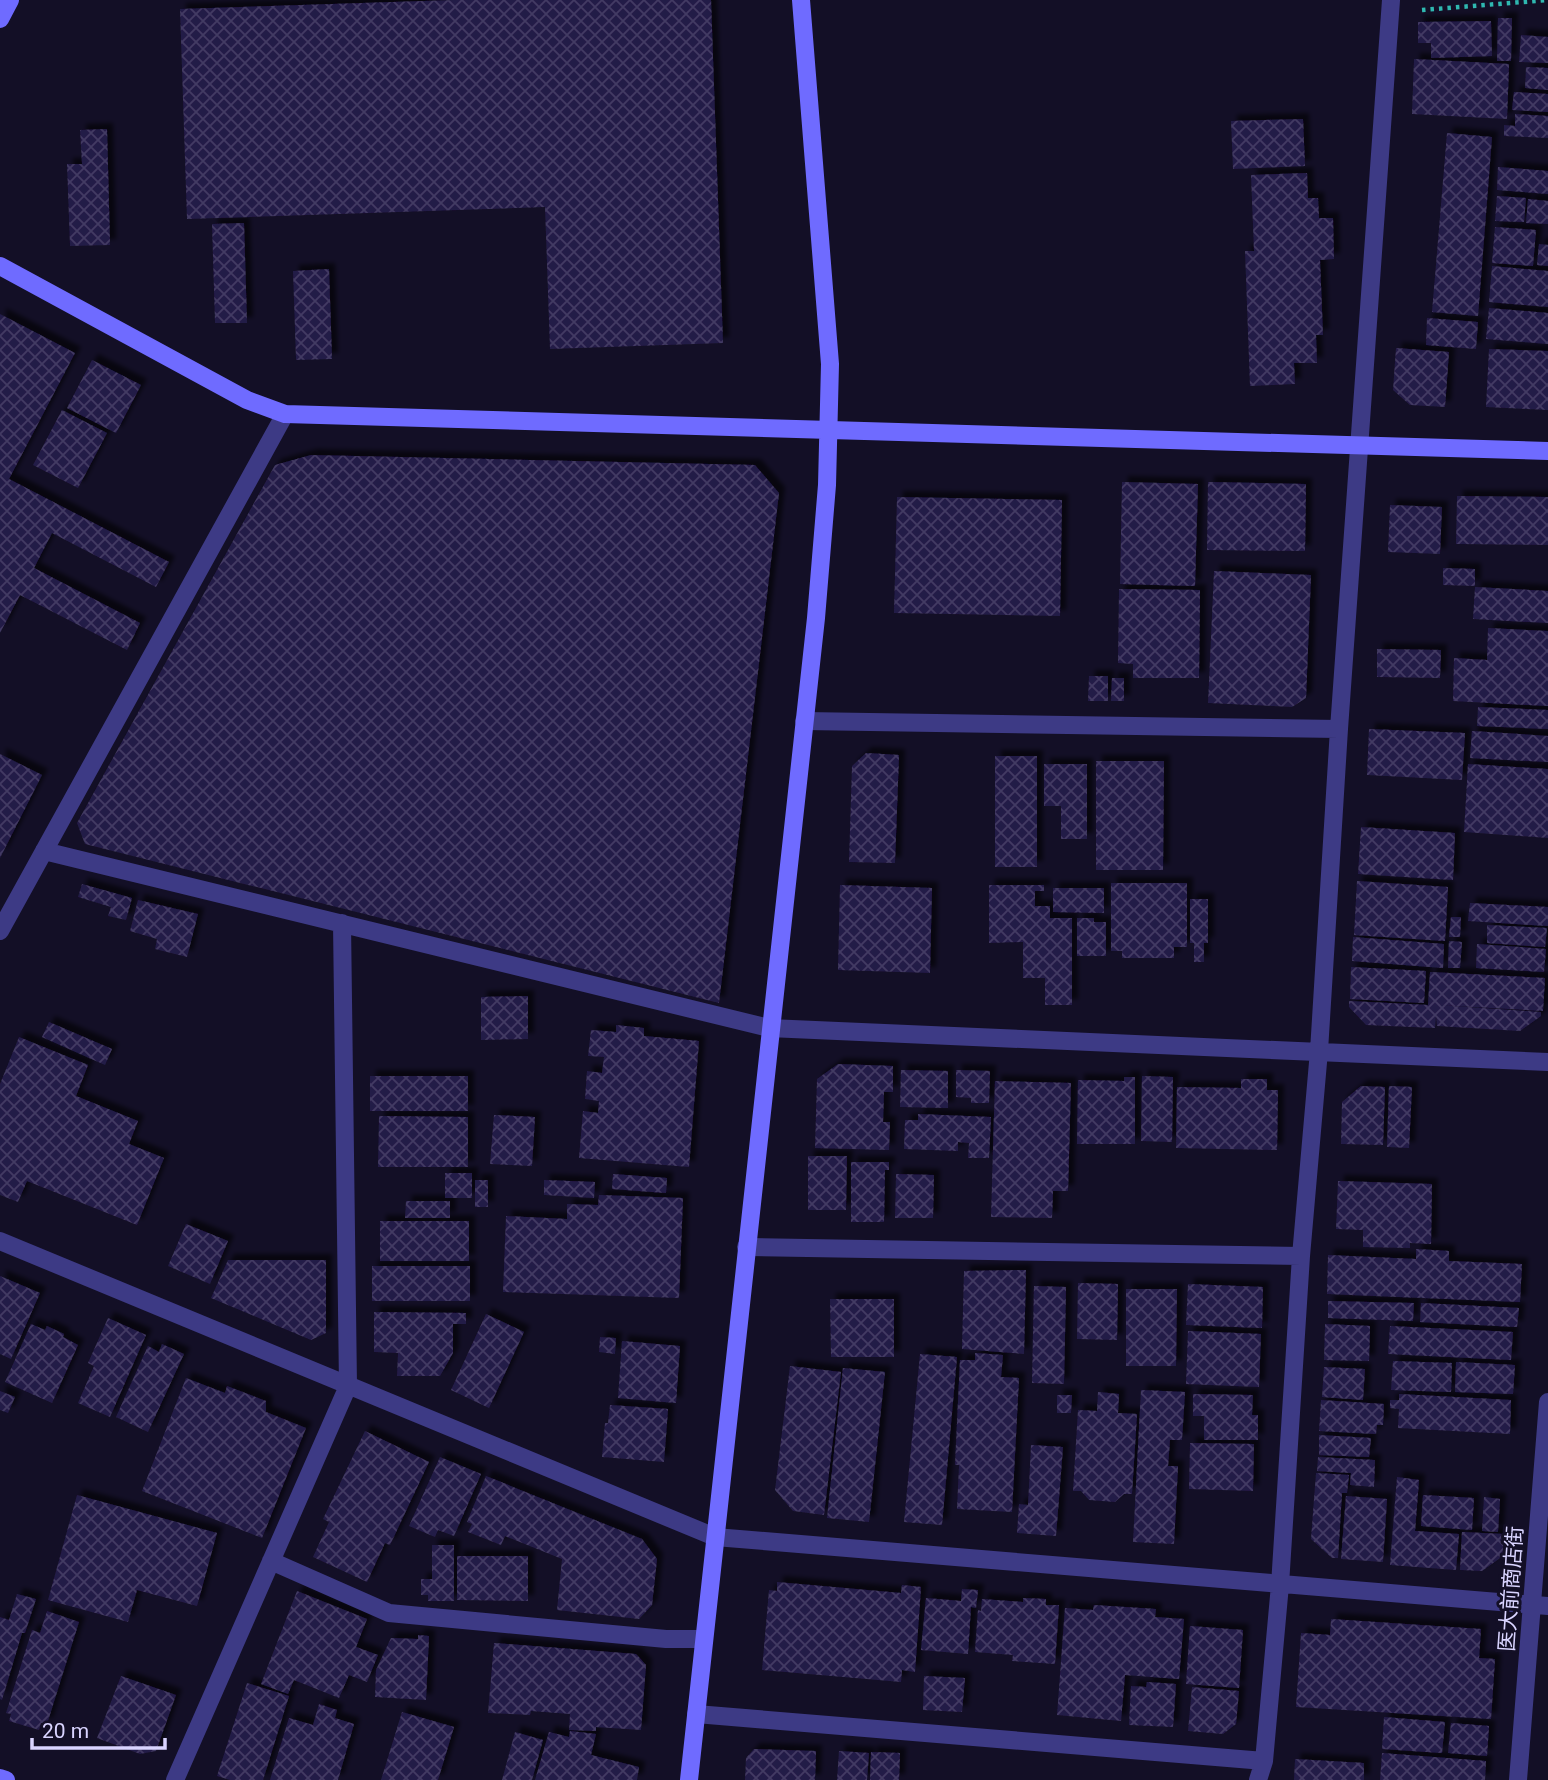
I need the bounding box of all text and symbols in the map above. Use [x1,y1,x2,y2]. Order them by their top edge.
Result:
street label: 医大前商店街 [1495,1525,1527,1653]
scale bar [32,1706,164,1750]
text: 20 m [42,1719,89,1743]

